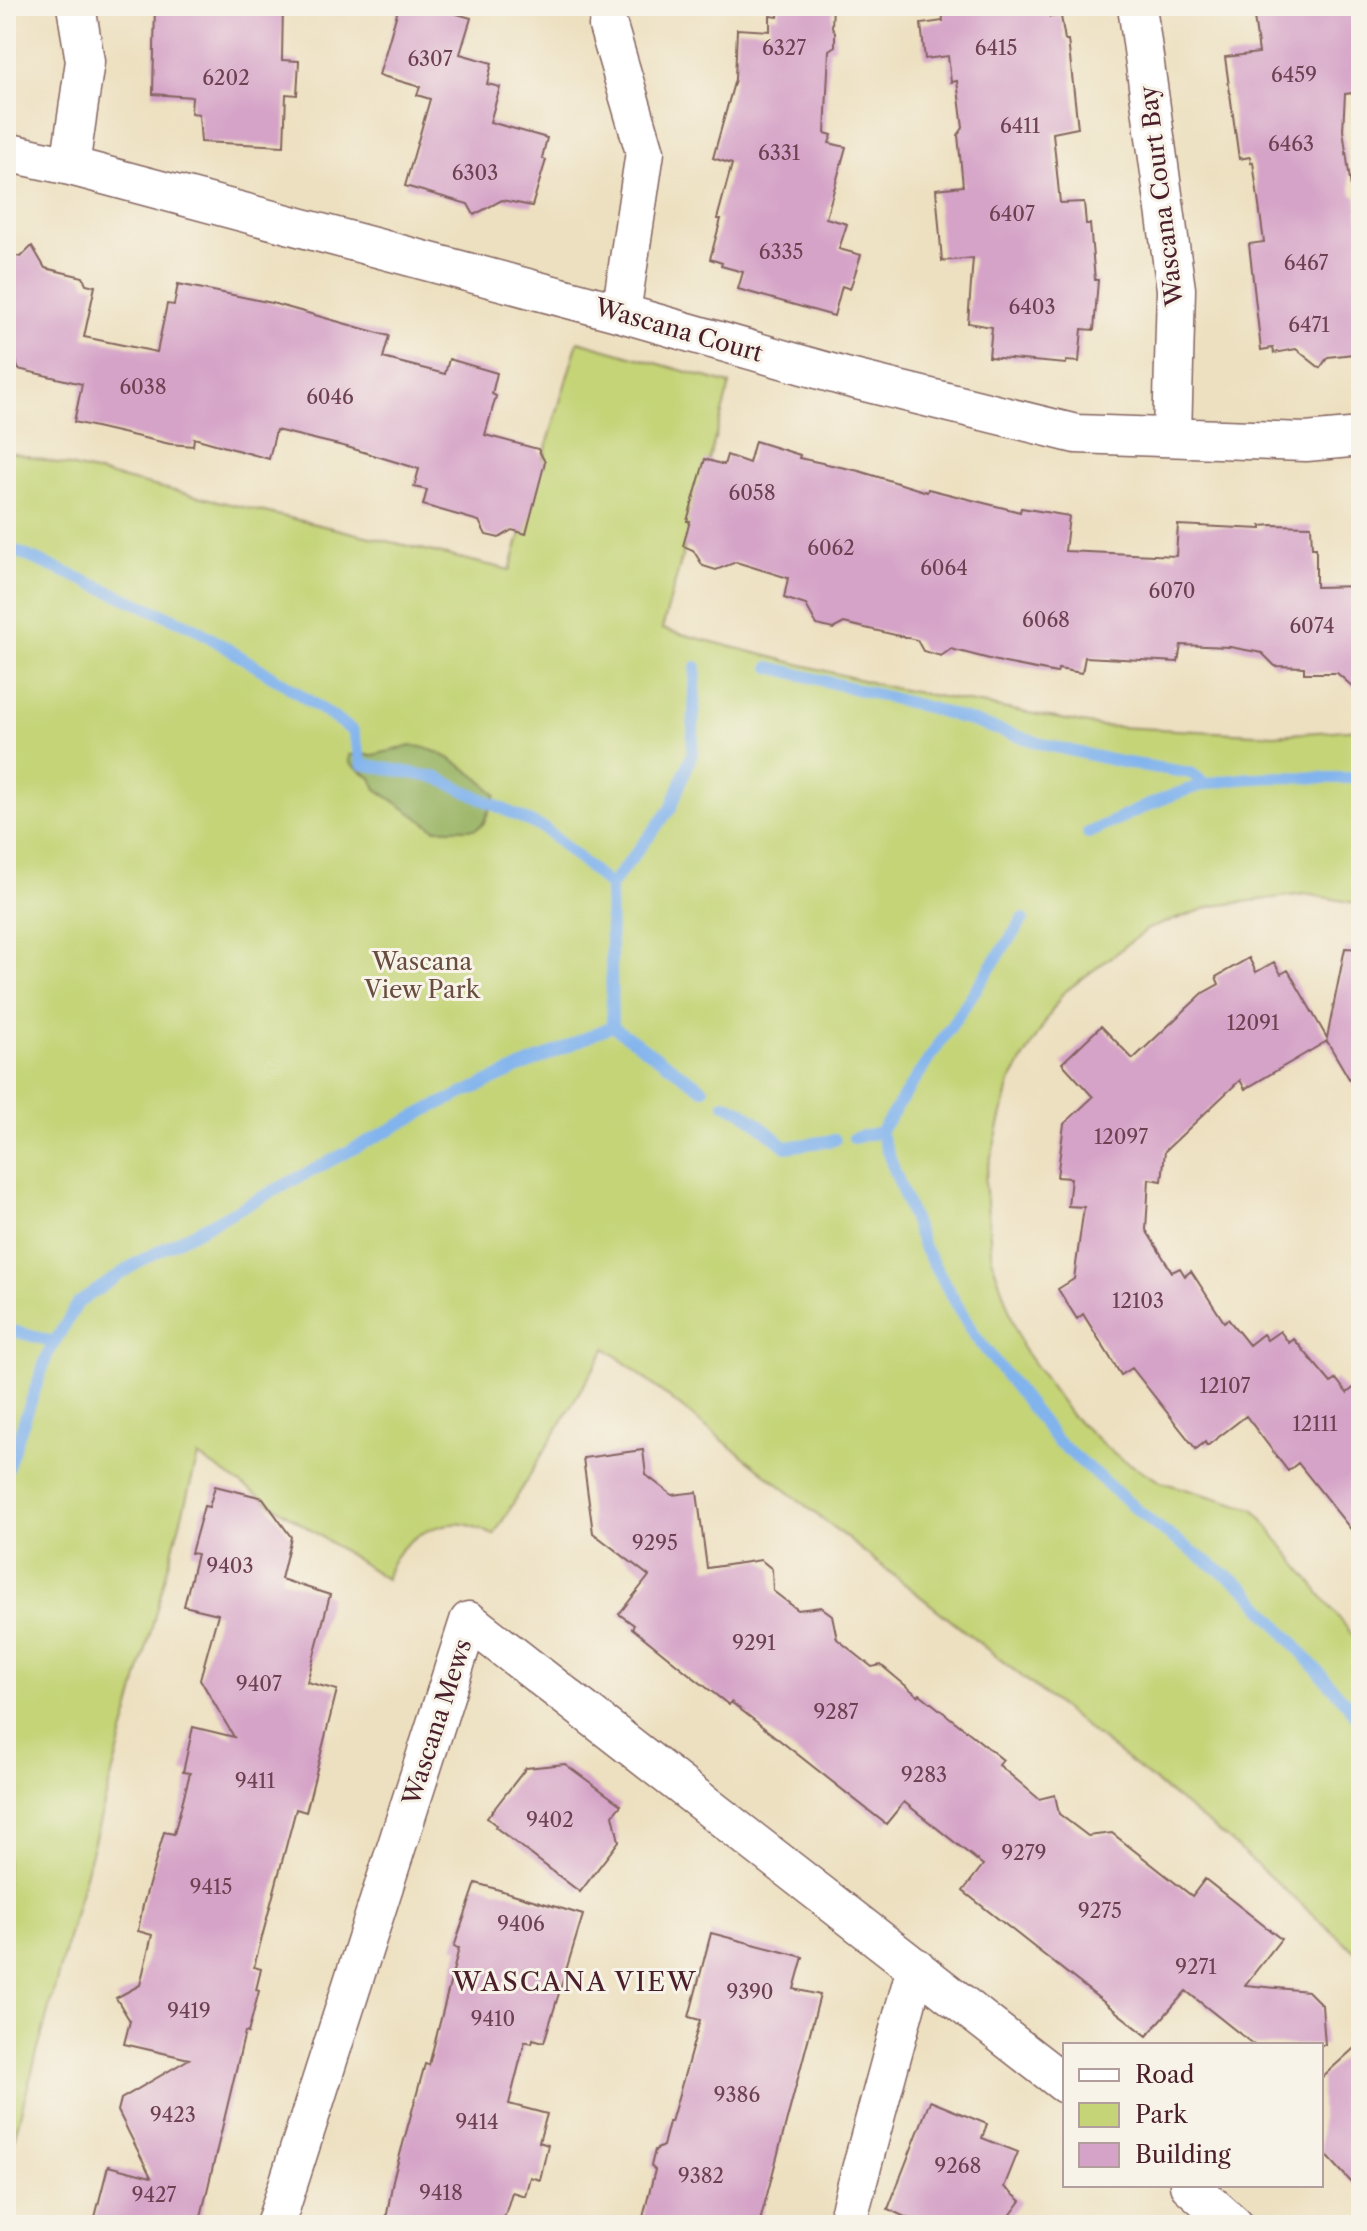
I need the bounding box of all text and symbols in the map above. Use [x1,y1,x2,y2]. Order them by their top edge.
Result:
house number: 6327 [762,36,806,60]
house number: 6415 [975,36,1017,60]
house number: 6307 [407,47,453,71]
house number: 6459 [1271,63,1317,87]
house number: 6202 [202,66,250,90]
street label: Wascana Court Bay [1133,84,1189,309]
house number: 6411 [1000,114,1041,138]
house number: 6463 [1268,132,1314,156]
house number: 6331 [758,141,801,165]
house number: 6303 [452,161,498,185]
house number: 6407 [989,202,1035,226]
house number: 6335 [759,240,803,264]
house number: 6467 [1284,251,1328,275]
street label: Wascana Court [591,292,767,368]
house number: 6403 [1009,295,1055,319]
house number: 6471 [1288,313,1330,337]
house number: 6038 [119,375,167,399]
house number: 6046 [306,385,354,409]
house number: 6058 [728,481,776,505]
house number: 6062 [807,536,855,560]
house number: 6064 [920,556,968,580]
house number: 6070 [1149,579,1195,603]
house number: 6068 [1022,608,1070,632]
house number: 6074 [1289,614,1335,638]
park label: Wascana View Park [363,947,481,1004]
house number: 12091 [1227,1011,1280,1035]
house number: 12097 [1094,1125,1148,1149]
house number: 12103 [1112,1289,1164,1313]
house number: 12107 [1200,1374,1251,1398]
house number: 12111 [1292,1412,1338,1436]
house number: 9295 [632,1531,678,1555]
house number: 9403 [207,1554,253,1578]
house number: 9291 [732,1631,776,1655]
street label: Wascana Mews [396,1635,478,1810]
house number: 9407 [236,1672,282,1696]
house number: 9287 [814,1700,859,1724]
house number: 9283 [901,1763,947,1787]
house number: 9411 [235,1769,276,1793]
house number: 9402 [526,1808,574,1832]
house number: 9279 [1002,1841,1046,1865]
house number: 9415 [190,1875,232,1899]
house number: 9275 [1078,1899,1122,1923]
house number: 9406 [497,1912,545,1936]
house number: 9271 [1175,1955,1217,1979]
district label: WASCANA VIEW [451,1966,698,1998]
house number: 9390 [726,1980,774,2004]
house number: 9419 [167,1999,211,2023]
house number: 9410 [471,2007,515,2031]
legend [1063,2043,1323,2187]
text: Road [1135,2060,1195,2089]
house number: 9386 [714,2083,760,2107]
text: Park [1135,2100,1188,2129]
house number: 9423 [150,2103,196,2127]
house number: 9414 [455,2110,499,2134]
text: Building [1135,2140,1231,2169]
house number: 9268 [935,2154,981,2178]
house number: 9382 [678,2164,724,2188]
house number: 9418 [419,2181,463,2205]
house number: 9427 [132,2183,176,2207]

